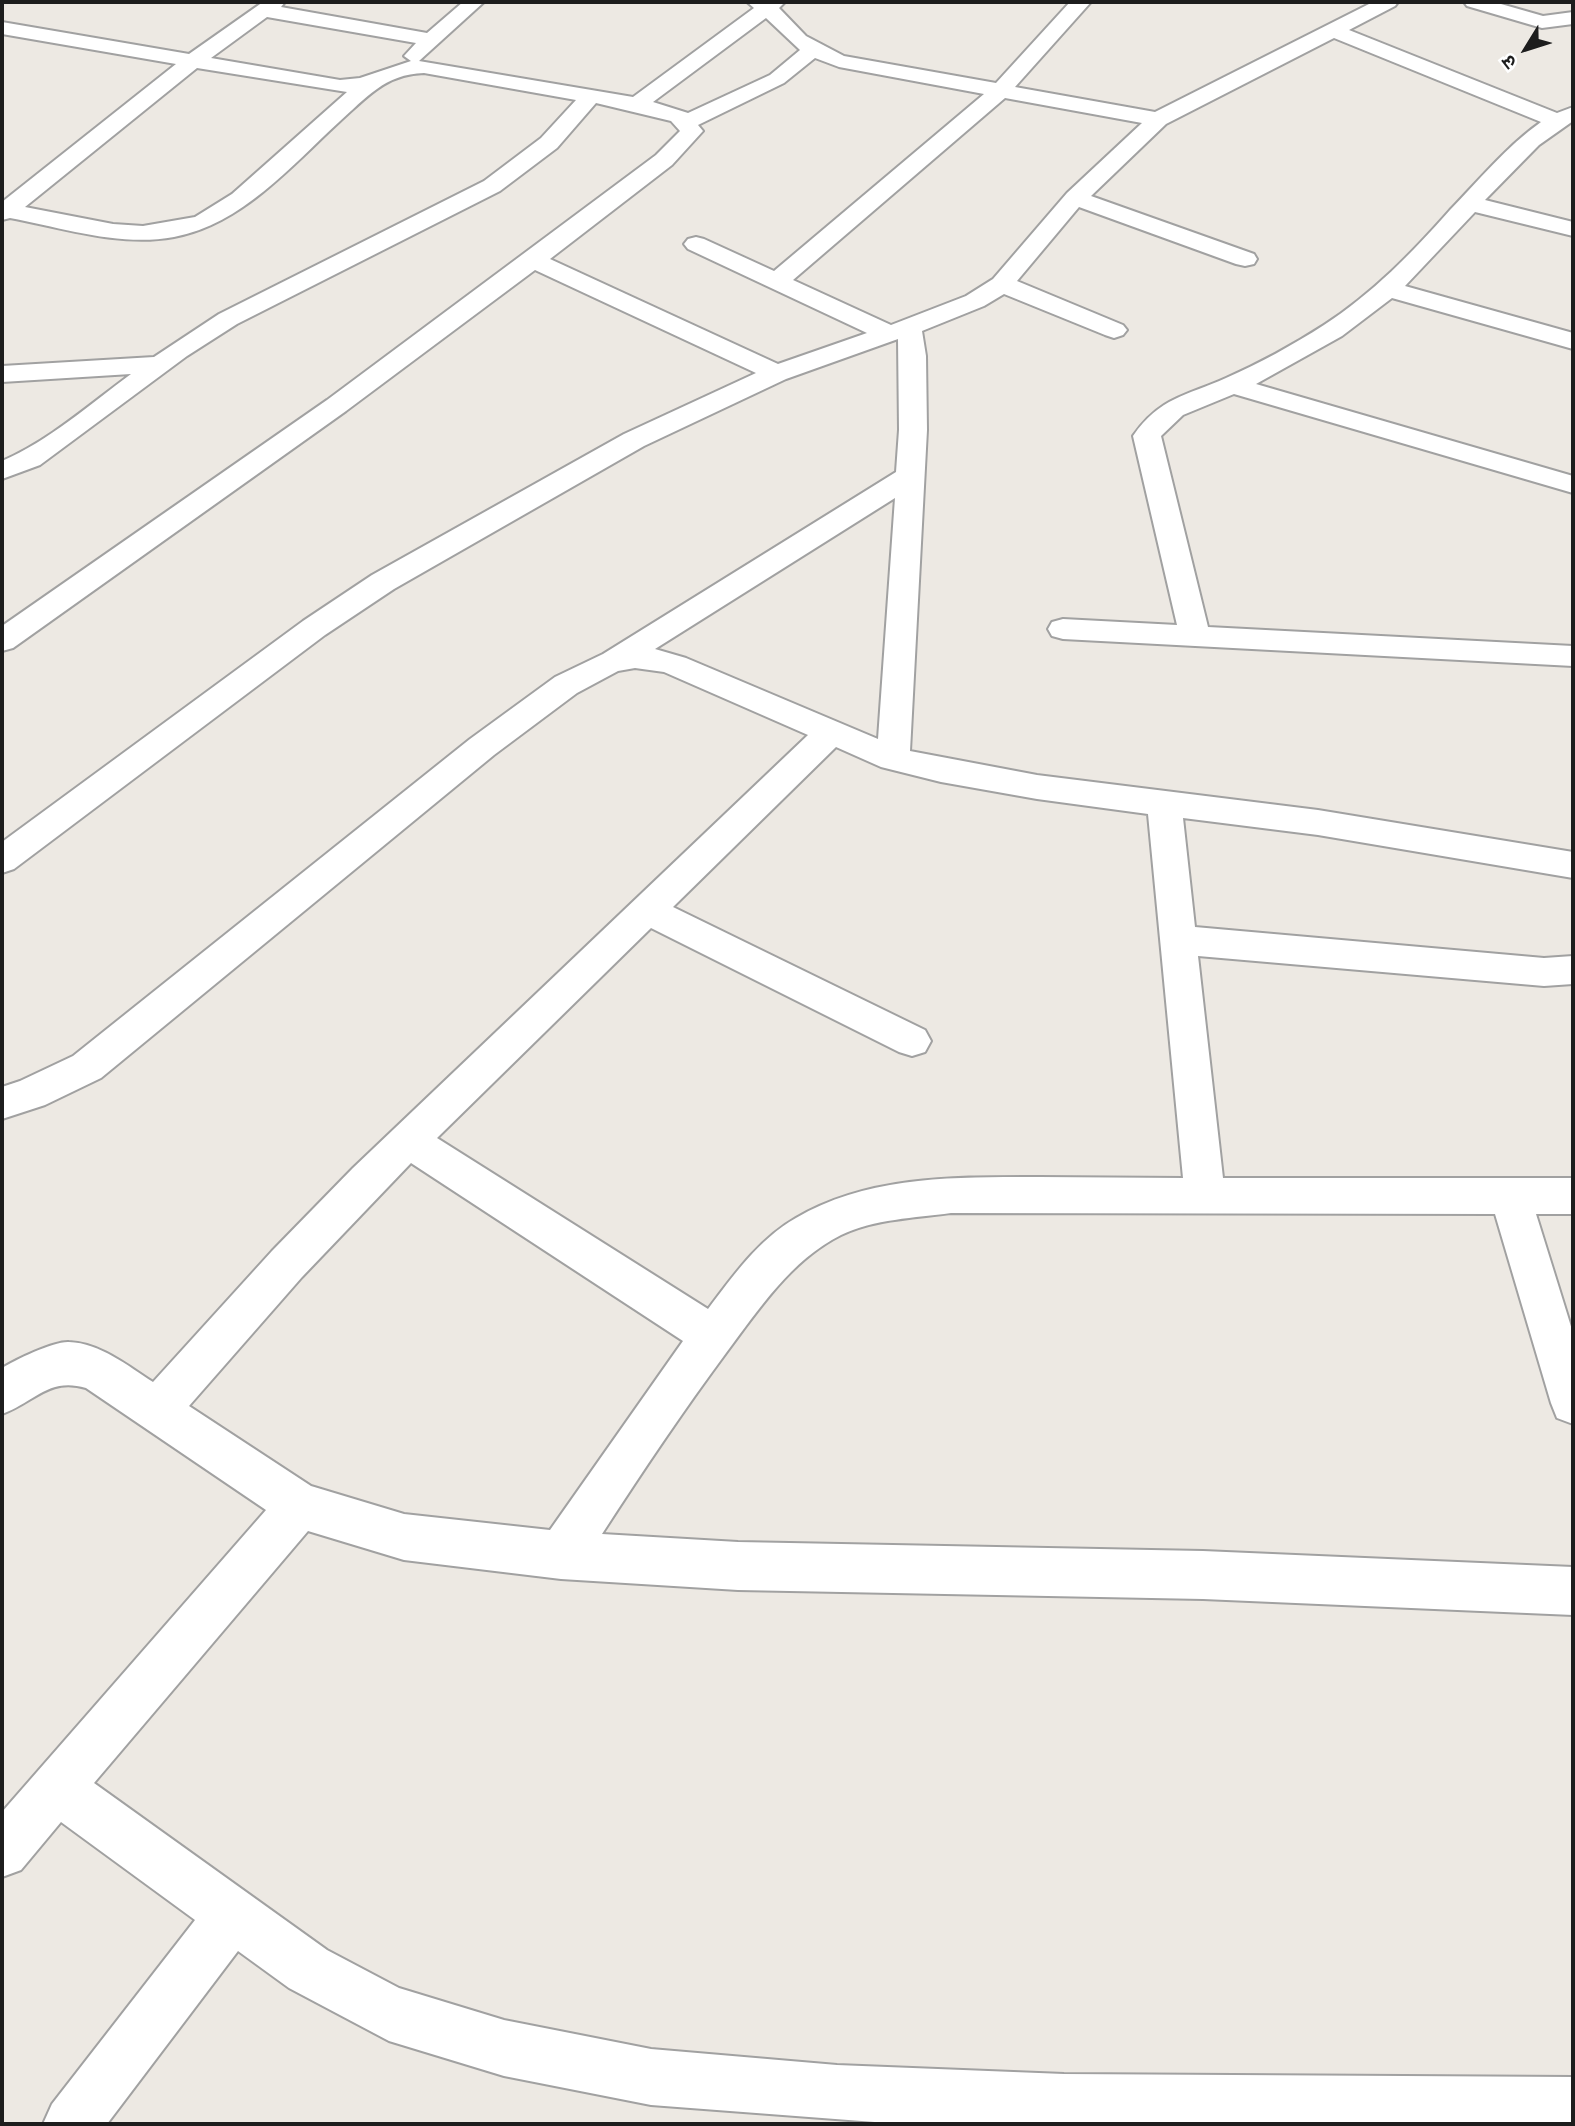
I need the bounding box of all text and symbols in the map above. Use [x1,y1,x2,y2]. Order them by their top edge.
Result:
north arrow [1491,14,1561,84]
text: उ [1497,50,1522,74]

